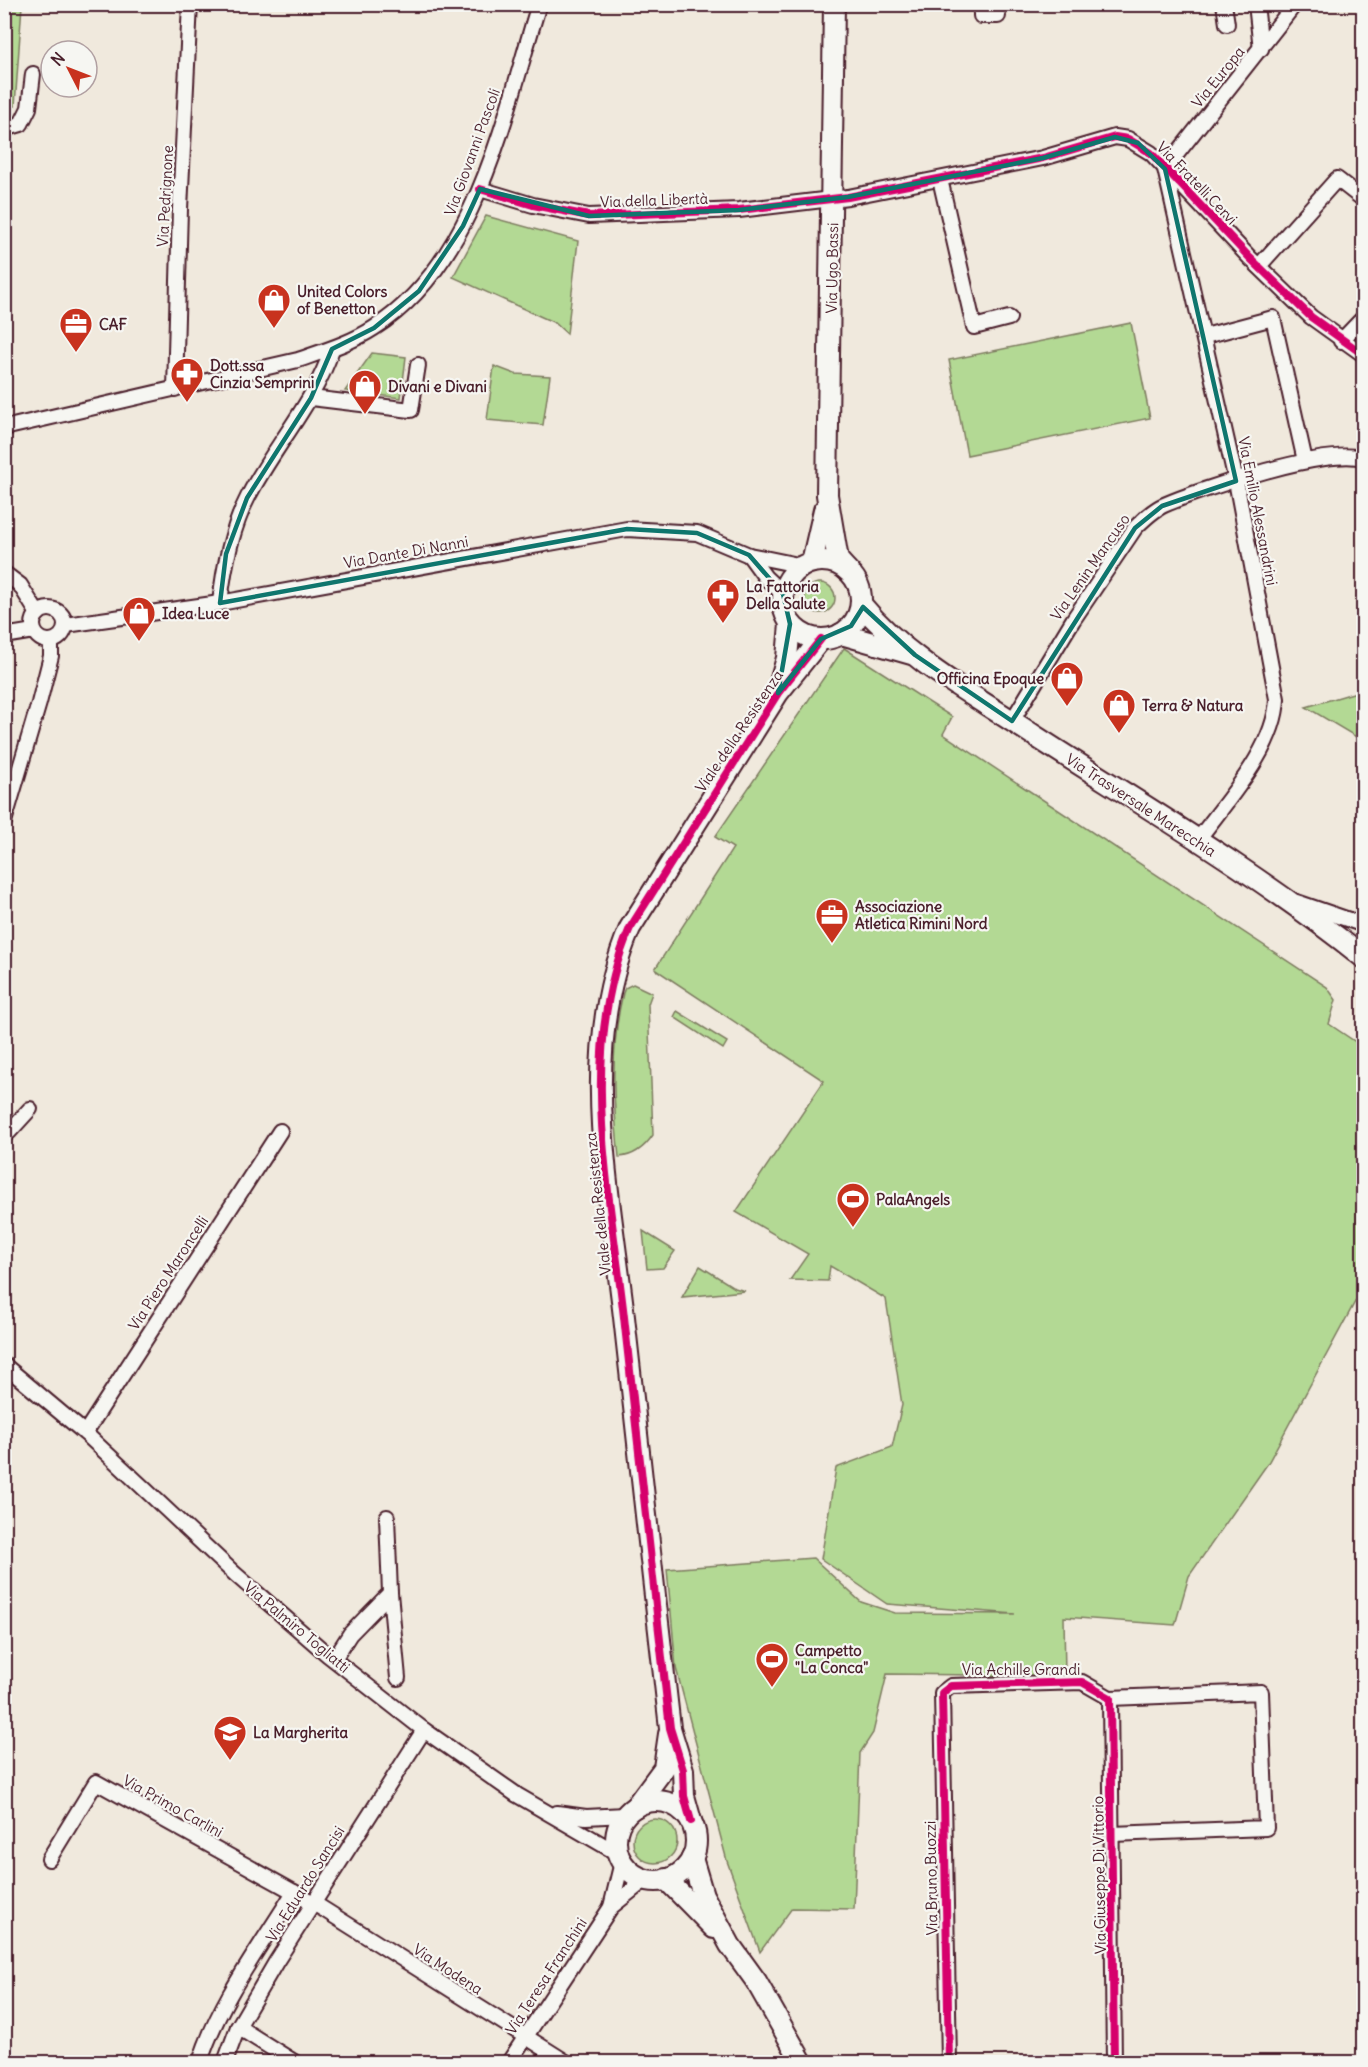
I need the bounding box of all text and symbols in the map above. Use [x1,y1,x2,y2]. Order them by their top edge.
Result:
north arrow [39,39,99,99]
street label: Via Europa [1187,42,1249,112]
text: N [47,48,69,70]
street label: Via Giovanni Pascoli [440,86,504,218]
street label: Via Fratelli Cervi [1153,137,1241,229]
street label: Via Pedrignone [153,145,177,247]
street label: Via della Libertà [600,189,709,211]
street label: Via Ugo Bassi [822,222,842,314]
shop icon: United Colors of Benetton [256,282,292,329]
place label: United Colors of Benetton [297,282,388,318]
office icon: CAF [58,306,94,353]
place label: CAF [99,315,128,334]
pharmacy icon: Dott.ssa Cinzia Semprini [169,356,205,403]
place label: Dott.ssa Cinzia Semprini [210,356,314,393]
shop icon: Divani e Divani [347,368,383,415]
place label: Divani e Divani [388,377,487,396]
street label: Via Emilio Alessandrini [1234,435,1282,587]
street label: Via Lenin Mancuso [1046,510,1134,624]
street label: Via Dante Di Nanni [342,532,470,572]
pharmacy icon: La Fattoria Della Salute [705,577,741,624]
place label: La Fattoria Della Salute [746,577,826,613]
shop icon: Idea Luce [121,595,157,642]
place label: Idea Luce [162,604,229,623]
shop icon: Officina Epoque [1049,660,1085,707]
street label: Viale della Resistenza [691,666,787,796]
place label: Officina Epoque [937,669,1044,689]
shop icon: Terra & Natura [1101,687,1137,734]
place label: Terra & Natura [1142,696,1244,715]
street label: Via Trasversale Marecchia [1062,749,1220,861]
office icon: Associazione Atletica Rimini Nord [814,897,850,944]
place label: Associazione Atletica Rimini Nord [855,897,988,933]
street label: Viale della Resistenza [581,1131,615,1276]
sports icon: PalaAngels [835,1181,871,1228]
place label: PalaAngels [876,1190,950,1210]
street label: Via Piero Maroncelli [124,1212,212,1334]
street label: Via Palmiro Togliatti [240,1577,354,1677]
sports icon: Campetto "La Conca" [754,1641,790,1688]
place label: Campetto "La Conca" [795,1641,868,1677]
street label: Via Achille Grandi [962,1660,1080,1679]
school or university icon: La Margherita [212,1714,248,1761]
place label: La Margherita [253,1723,348,1743]
street label: Via Primo Carlini [120,1771,226,1841]
street label: Via Giuseppe Di Vittorio [1088,1796,1110,1954]
street label: Via Bruno Buozzi [920,1820,942,1936]
street label: Via Eduardo Sancisi [262,1823,348,1945]
street label: Via Teresa Franchini [501,1914,591,2038]
street label: Via Modena [410,1939,487,1999]

